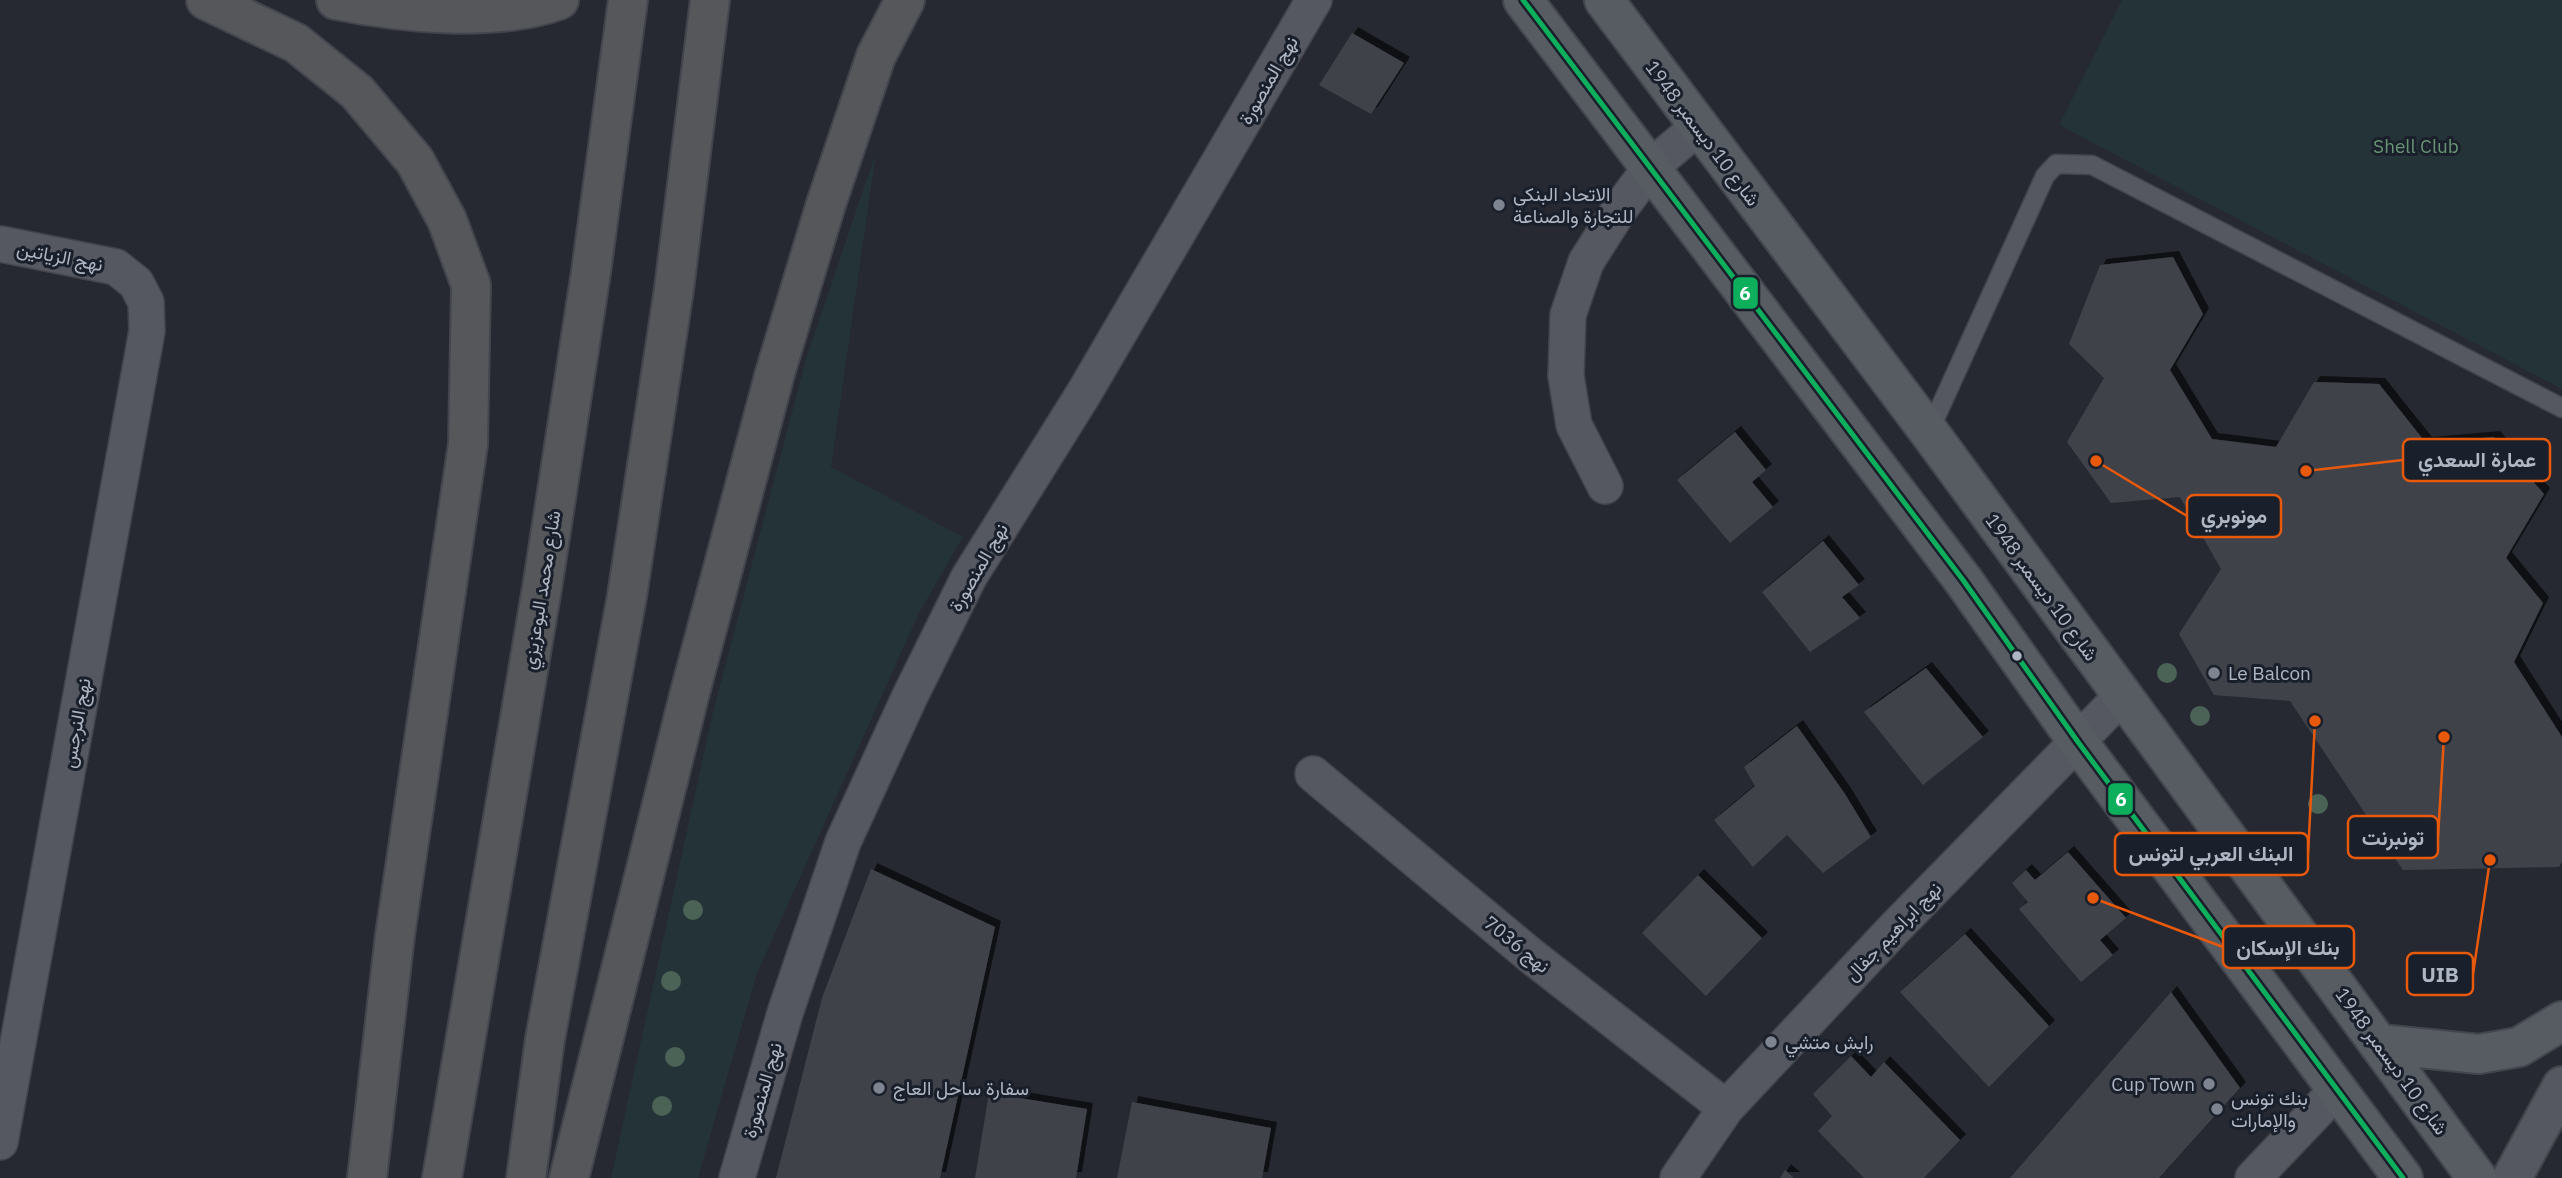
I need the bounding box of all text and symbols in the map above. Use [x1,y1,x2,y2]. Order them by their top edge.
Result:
street label: نهج المنصورة [1233,31,1305,130]
street label: شارع 10 ديسمبر 1948 [1640,56,1766,211]
park label: Shell Club [2373,134,2459,158]
place label: الاتحاد البنكي للتجارة والصناعة [1513,182,1633,228]
marker: الاتحاد البنكي للتجارة والصناعة [1491,197,1507,213]
street label: نهج الزياتين [14,236,105,278]
line badge: 6 [1732,276,1759,310]
text: 6 [1739,281,1751,305]
callout: عمارة السعدي [2403,439,2550,481]
text: عمارة السعدي [2418,445,2536,477]
callout: مونوبري [2187,495,2281,537]
text: مونوبري [2201,501,2267,533]
street label: شارع محمد البوعزيزي [517,509,569,672]
street label: شارع 10 ديسمبر 1948 [1980,509,2103,666]
street label: نهج المنصورة [943,518,1015,617]
unlabelled marker [2010,649,2024,663]
place label: Le Balcon [2228,661,2311,685]
marker: Le Balcon [2206,665,2222,681]
street label: نهج النرجس [56,676,98,770]
line badge: 6 [2107,782,2134,816]
text: 6 [2115,787,2127,811]
callout: تونبرنت [2348,816,2438,858]
text: تونبرنت [2362,823,2425,851]
callout: البنك العربي لتونس [2115,833,2308,875]
text: البنك العربي لتونس [2129,839,2293,871]
street label: نهج ابراهيم جفال [1840,876,1948,987]
street label: نهج 7036 [1478,910,1555,979]
callout: بنك الإسكان [2223,926,2354,968]
text: بنك الإسكان [2236,933,2340,962]
callout: UIB [2407,953,2473,995]
text: UIB [2421,960,2459,988]
street label: شارع 10 ديسمبر 1948 [2330,983,2453,1140]
place label: رابش متشي [1785,1030,1874,1058]
marker: رابش متشي [1763,1034,1779,1050]
street label: نهج المنصورة [737,1039,789,1141]
place label: Cup Town [2111,1072,2195,1096]
place label: سفارة ساحل العاج [893,1076,1029,1101]
marker: Cup Town [2201,1076,2217,1092]
marker: سفارة ساحل العاج [871,1080,887,1096]
place label: بنك تونس والإمارات [2231,1086,2308,1133]
marker: بنك تونس والإمارات [2209,1101,2225,1117]

